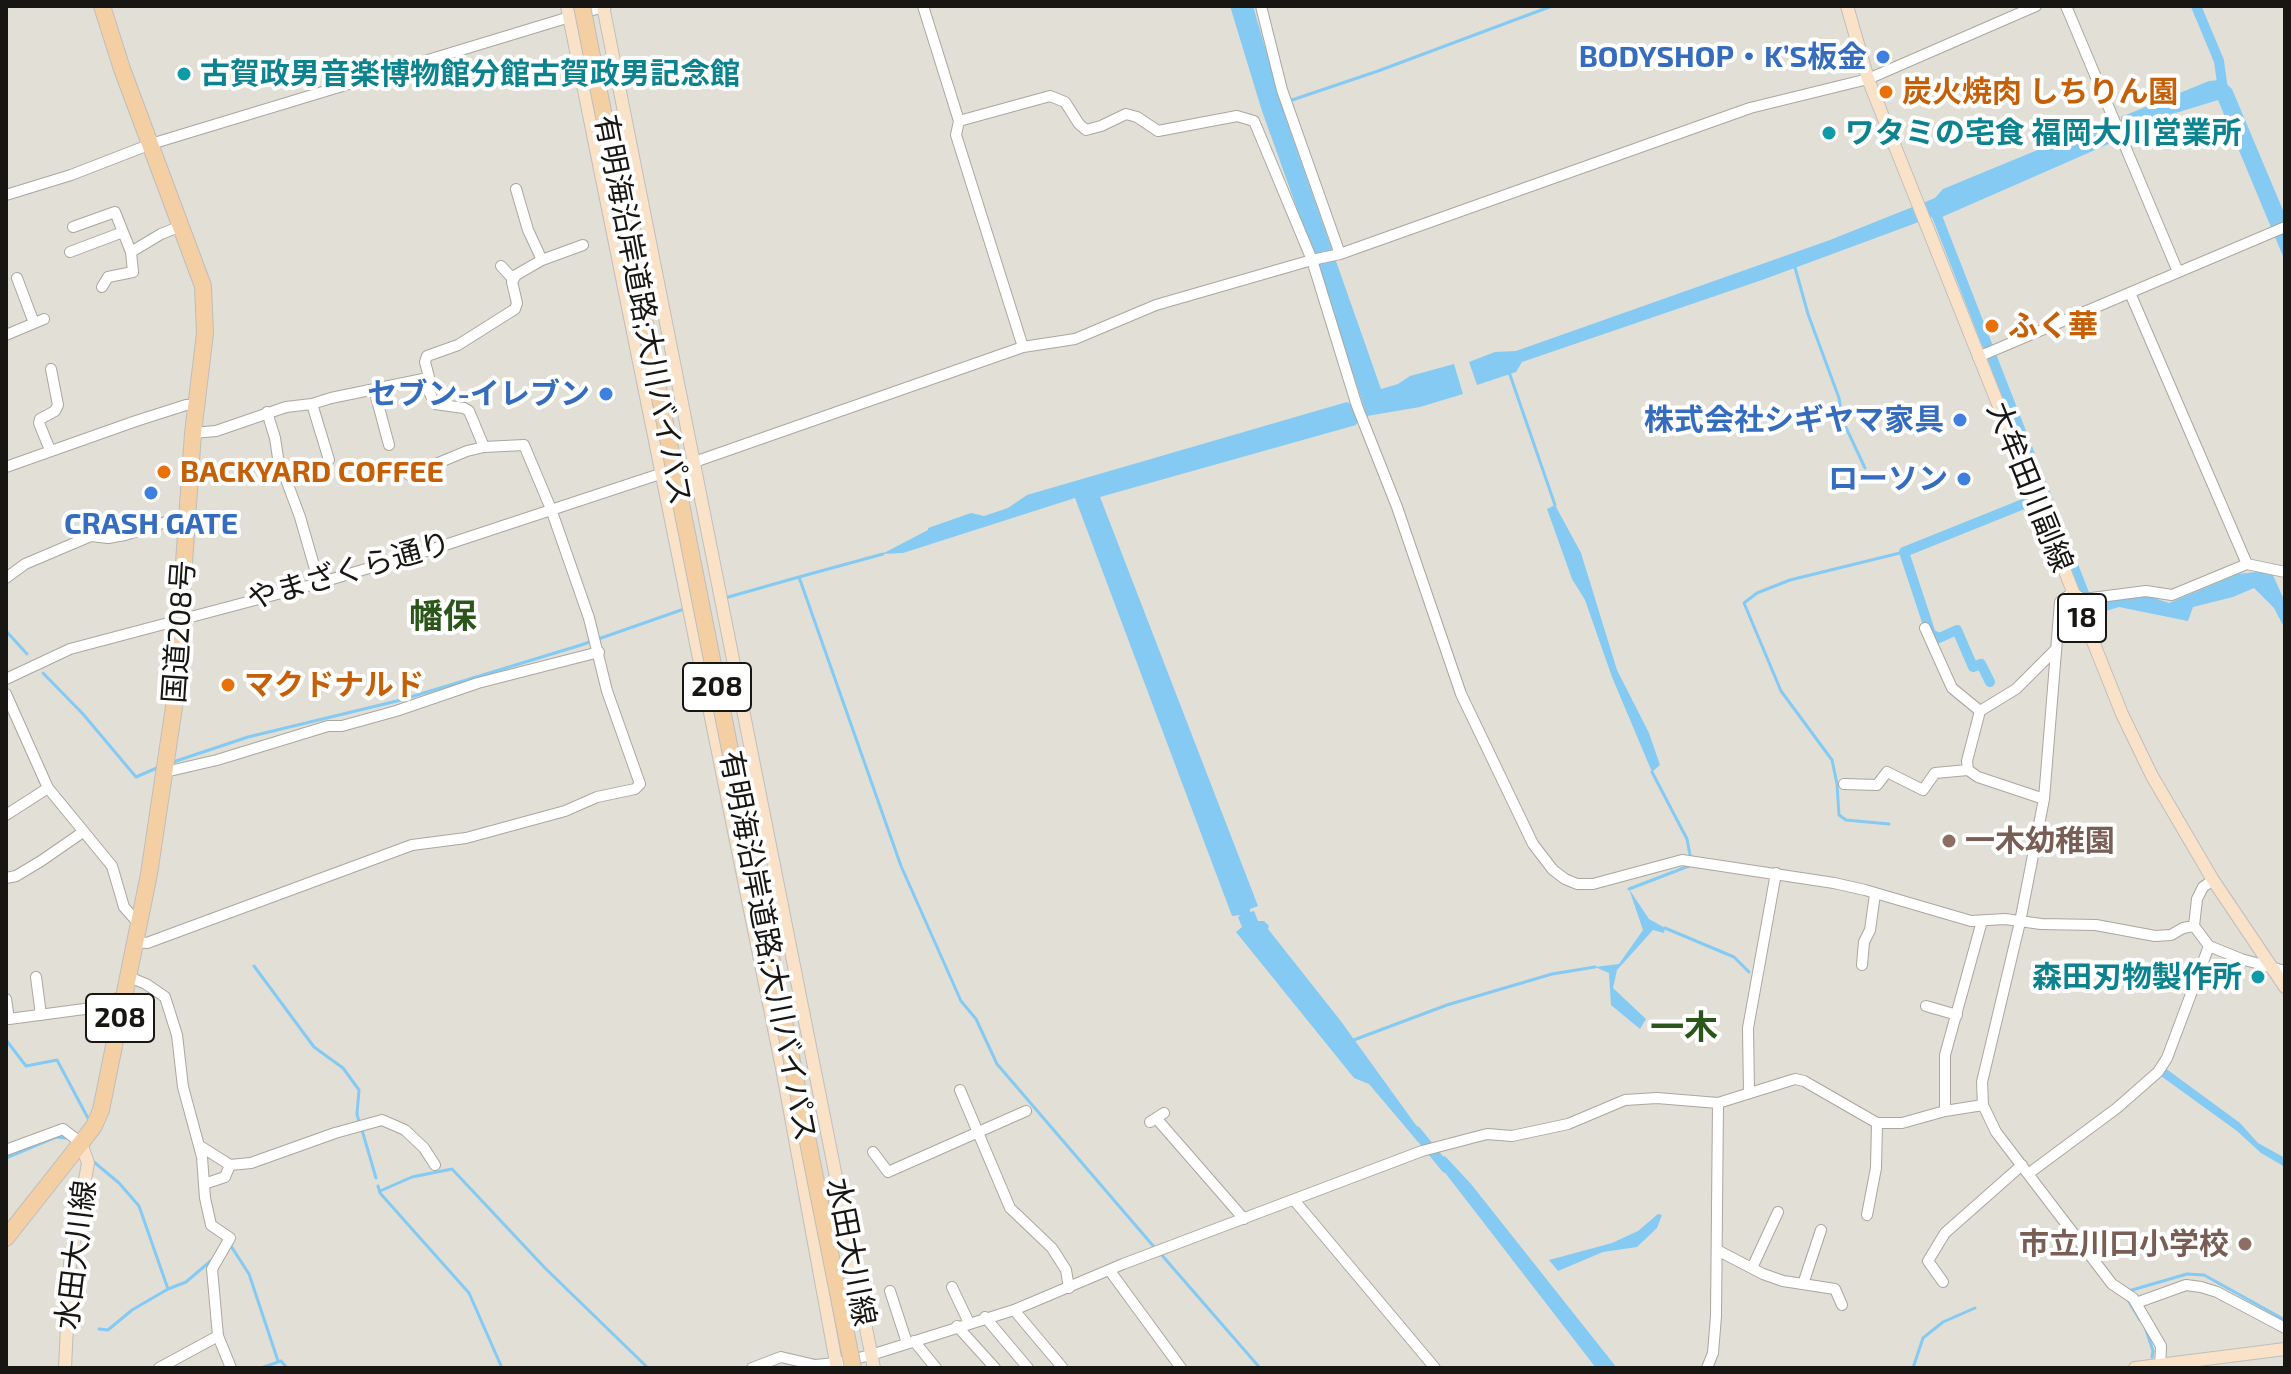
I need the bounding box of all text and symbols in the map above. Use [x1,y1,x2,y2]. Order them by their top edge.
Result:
place label: BODYSHOP・K’S板金 [1579,39,1867,75]
marker: BODYSHOP・K’S板金 [1874,48,1892,66]
place label: 古賀政男音楽博物館分館古賀政男記念館 [200,56,740,92]
marker: 古賀政男音楽博物館分館古賀政男記念館 [175,65,193,83]
place label: 炭火焼肉 しちりん園 [1902,74,2178,110]
marker: 炭火焼肉 しちりん園 [1877,83,1895,101]
street label: 有明海沿岸道路;大川バイパス [587,112,699,508]
place label: ワタミの宅食 福岡大川営業所 [1845,115,2241,151]
marker: ワタミの宅食 福岡大川営業所 [1820,124,1838,142]
place label: ふく華 [2008,308,2098,344]
marker: ふく華 [1983,317,2001,335]
place label: セブン-イレブン [368,376,590,412]
marker: セブン-イレブン [597,385,615,403]
street label: 大牟田川副線 [1980,397,2080,577]
place label: 株式会社シギヤマ家具 [1644,402,1944,438]
marker: 株式会社シギヤマ家具 [1951,411,1969,429]
place label: BACKYARD COFFEE [180,454,444,490]
place label: ローソン [1828,461,1948,497]
marker: BACKYARD COFFEE [155,463,173,481]
marker: ローソン [1955,470,1973,488]
marker: CRASH GATE [142,484,160,502]
place label: CRASH GATE [64,506,238,542]
street label: やまざくら通り [243,525,455,617]
street label: 国道208号 [156,559,202,705]
road number: 18 [2058,594,2106,642]
district label: 幡保 [409,597,477,637]
road number: 208 [683,663,751,711]
place label: マクドナルド [244,667,424,703]
marker: マクドナルド [219,676,237,694]
street label: 有明海沿岸道路;大川バイパス [712,748,824,1144]
place label: 一木幼稚園 [1965,823,2115,859]
marker: 一木幼稚園 [1940,832,1958,850]
place label: 森田刃物製作所 [2032,959,2242,995]
marker: 森田刃物製作所 [2249,968,2267,986]
road number: 208 [86,994,154,1042]
district label: 一木 [1650,1008,1718,1048]
street label: 水田大川線 [819,1175,883,1329]
street label: 水田大川線 [49,1178,103,1332]
place label: 市立川口小学校 [2019,1226,2229,1262]
marker: 市立川口小学校 [2236,1235,2254,1253]

